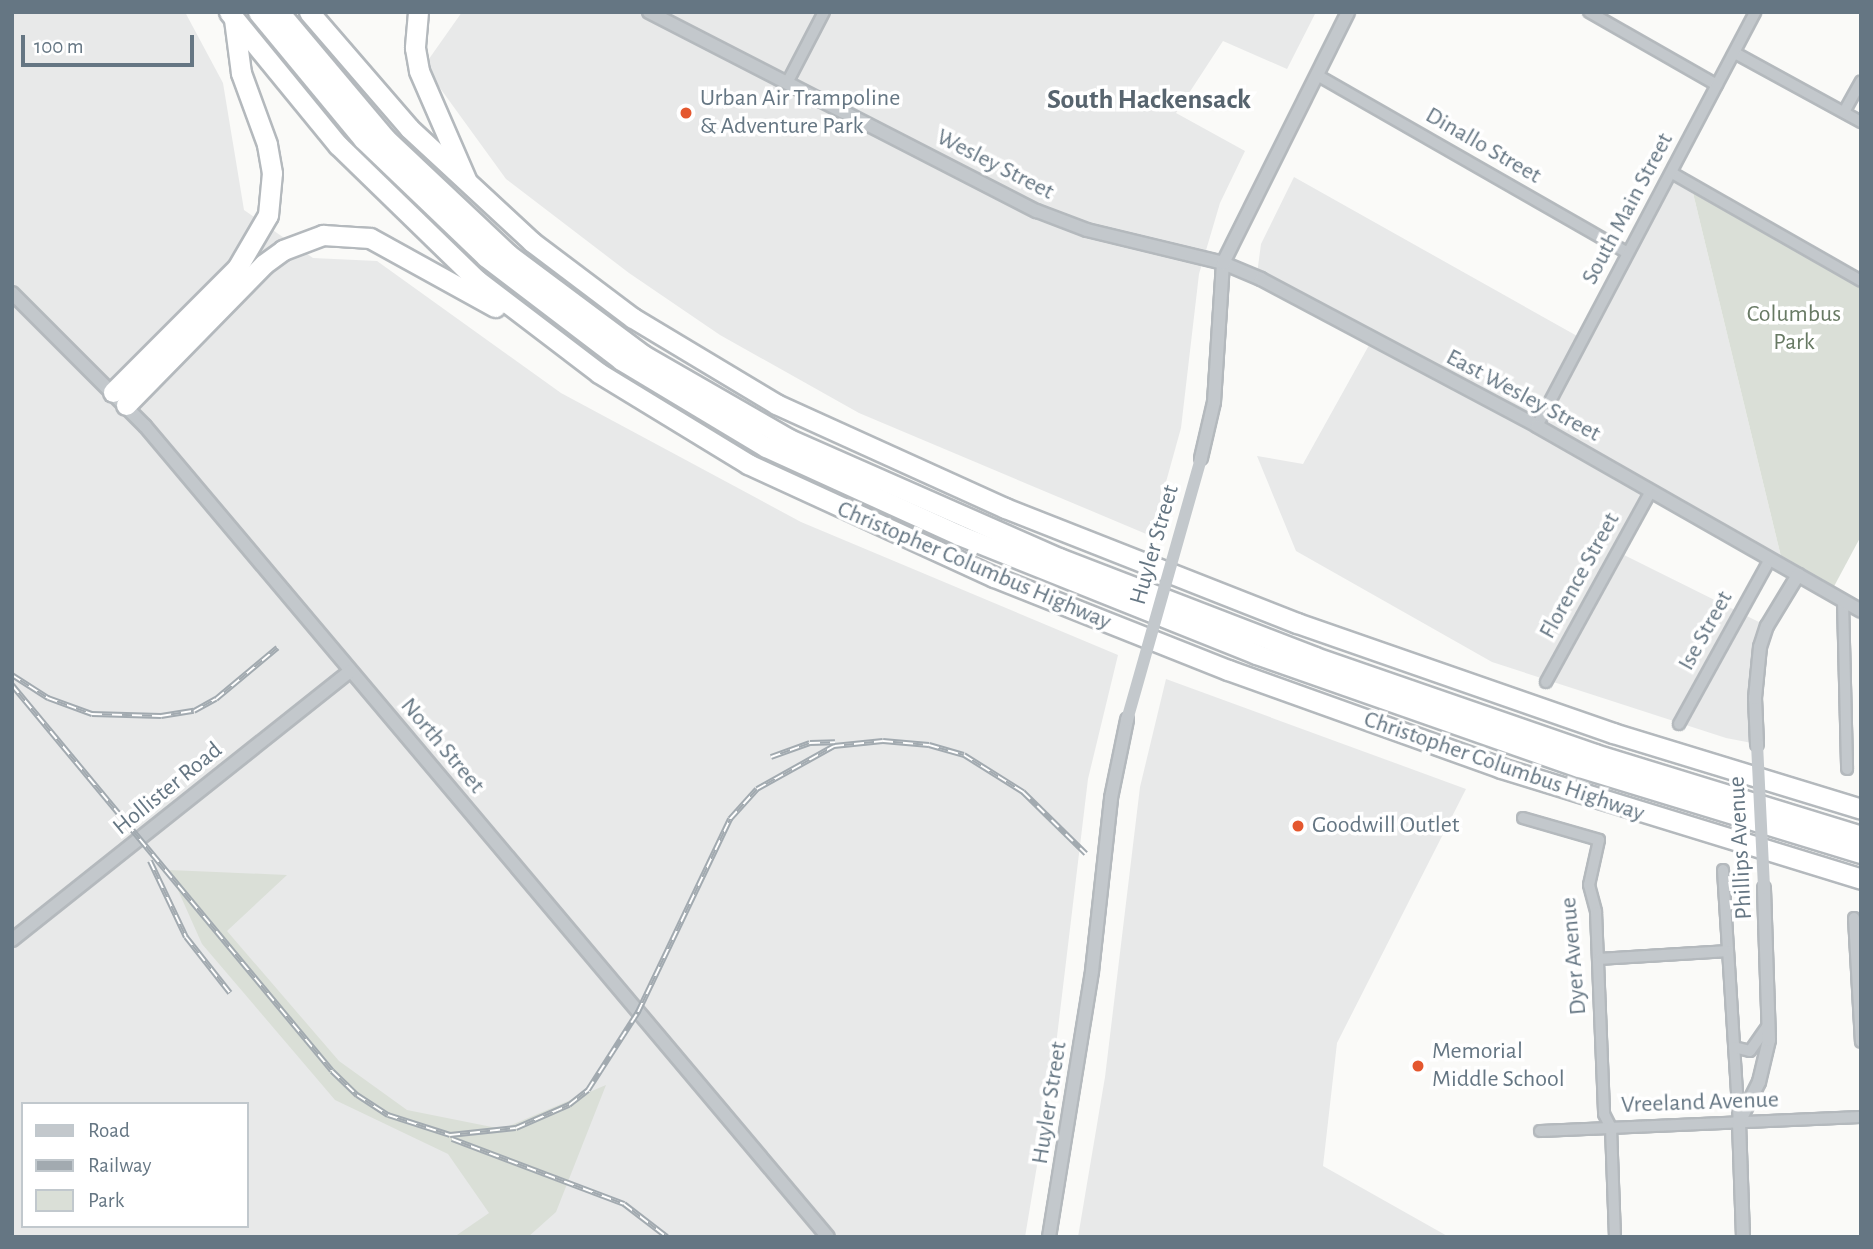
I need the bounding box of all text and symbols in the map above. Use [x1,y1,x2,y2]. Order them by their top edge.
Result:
scale bar [24,21,198,65]
text: 100 m [34,36,84,57]
district label: South Hackensack [1047,83,1251,117]
place label: Urban Air Trampoline & Adventure Park [700,85,900,141]
street label: Dinallo Street [1420,101,1546,191]
marker: Urban Air Trampoline & Adventure Park [678,105,694,121]
street label: Wesley Street [931,123,1059,207]
street label: South Main Street [1576,128,1680,290]
park label: Columbus Park [1747,301,1841,357]
street label: East Wesley Street [1441,343,1605,449]
street label: Huyler Street [1124,482,1186,608]
street label: Christopher Columbus Highway [833,495,1115,637]
street label: Florence Street [1534,508,1626,644]
street label: Ise Street [1672,586,1740,676]
street label: North Street [394,692,490,800]
street label: Christopher Columbus Highway [1360,705,1648,829]
street label: Hollister Road [108,736,228,842]
street label: Phillips Avenue [1723,776,1759,920]
place label: Goodwill Outlet [1312,812,1459,840]
marker: Goodwill Outlet [1290,818,1306,834]
street label: Dyer Avenue [1555,896,1593,1016]
place label: Memorial Middle School [1432,1038,1565,1094]
street label: Huyler Street [1026,1040,1074,1166]
marker: Memorial Middle School [1410,1058,1426,1074]
street label: Vreeland Avenue [1621,1086,1779,1120]
legend [21,1102,248,1228]
text: Road [88,1120,130,1141]
text: Railway [88,1155,151,1176]
text: Park [88,1190,124,1211]

